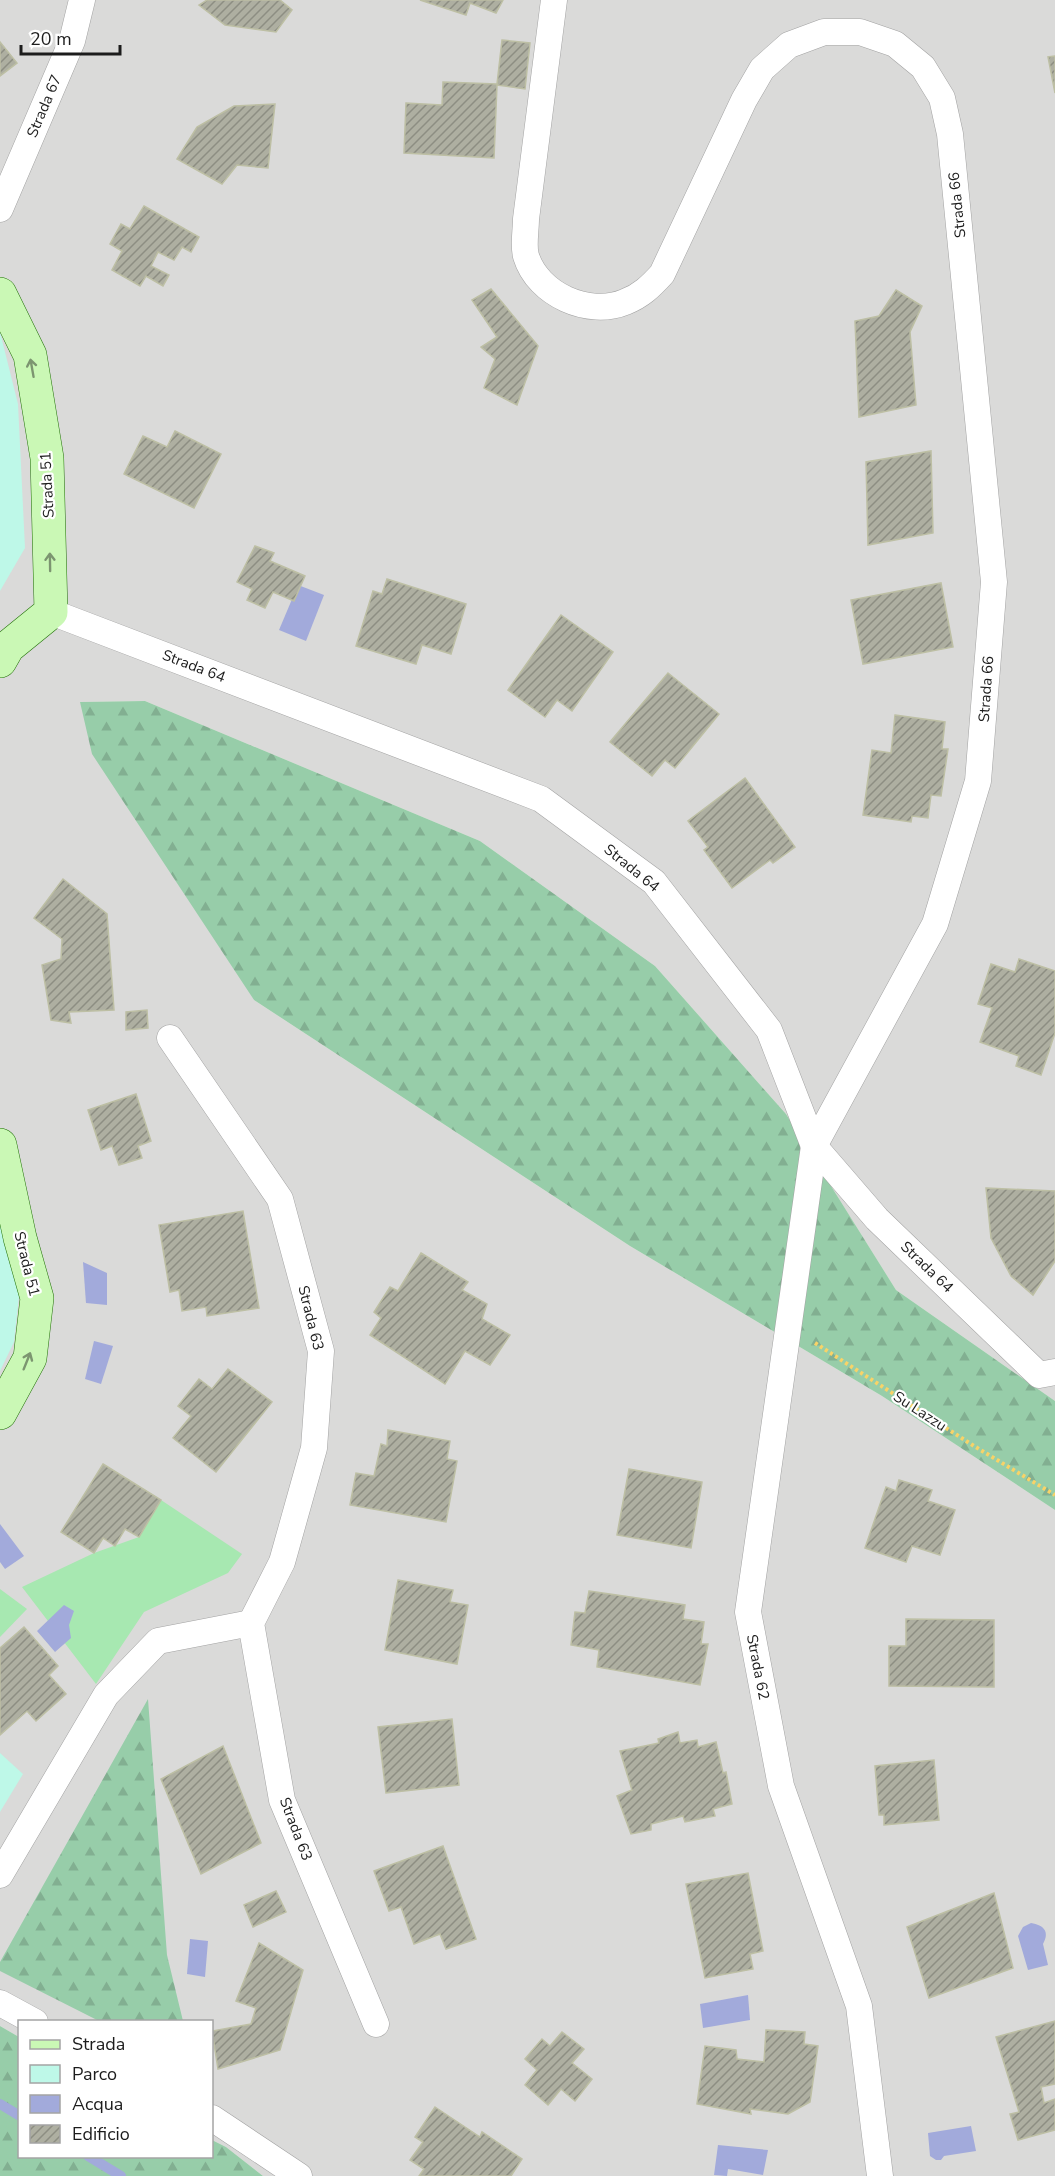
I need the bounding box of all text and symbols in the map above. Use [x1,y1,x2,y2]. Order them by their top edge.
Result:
scale bar [21,18,120,56]
text: 20 m [30,27,72,51]
street label: Strada 67 [22,72,66,140]
street label: Strada 66 [944,171,970,239]
one-way arrow [26,359,37,379]
street label: Strada 51 [35,451,59,519]
one-way arrow [44,552,55,572]
street label: Strada 64 [159,645,229,687]
street label: Strada 66 [974,655,998,723]
street label: Strada 64 [600,839,664,897]
street label: Strada 51 [9,1229,45,1299]
street label: Strada 64 [896,1237,958,1297]
street label: Strada 63 [293,1283,329,1353]
one-way arrow [22,1352,33,1371]
street label: Su Lazzu [889,1386,951,1436]
street label: Strada 62 [742,1633,774,1701]
street label: Strada 63 [275,1794,317,1864]
legend [18,2020,213,2158]
text: Strada [72,2032,125,2056]
text: Parco [72,2062,117,2086]
text: Acqua [72,2092,123,2116]
text: Edificio [72,2122,130,2146]

